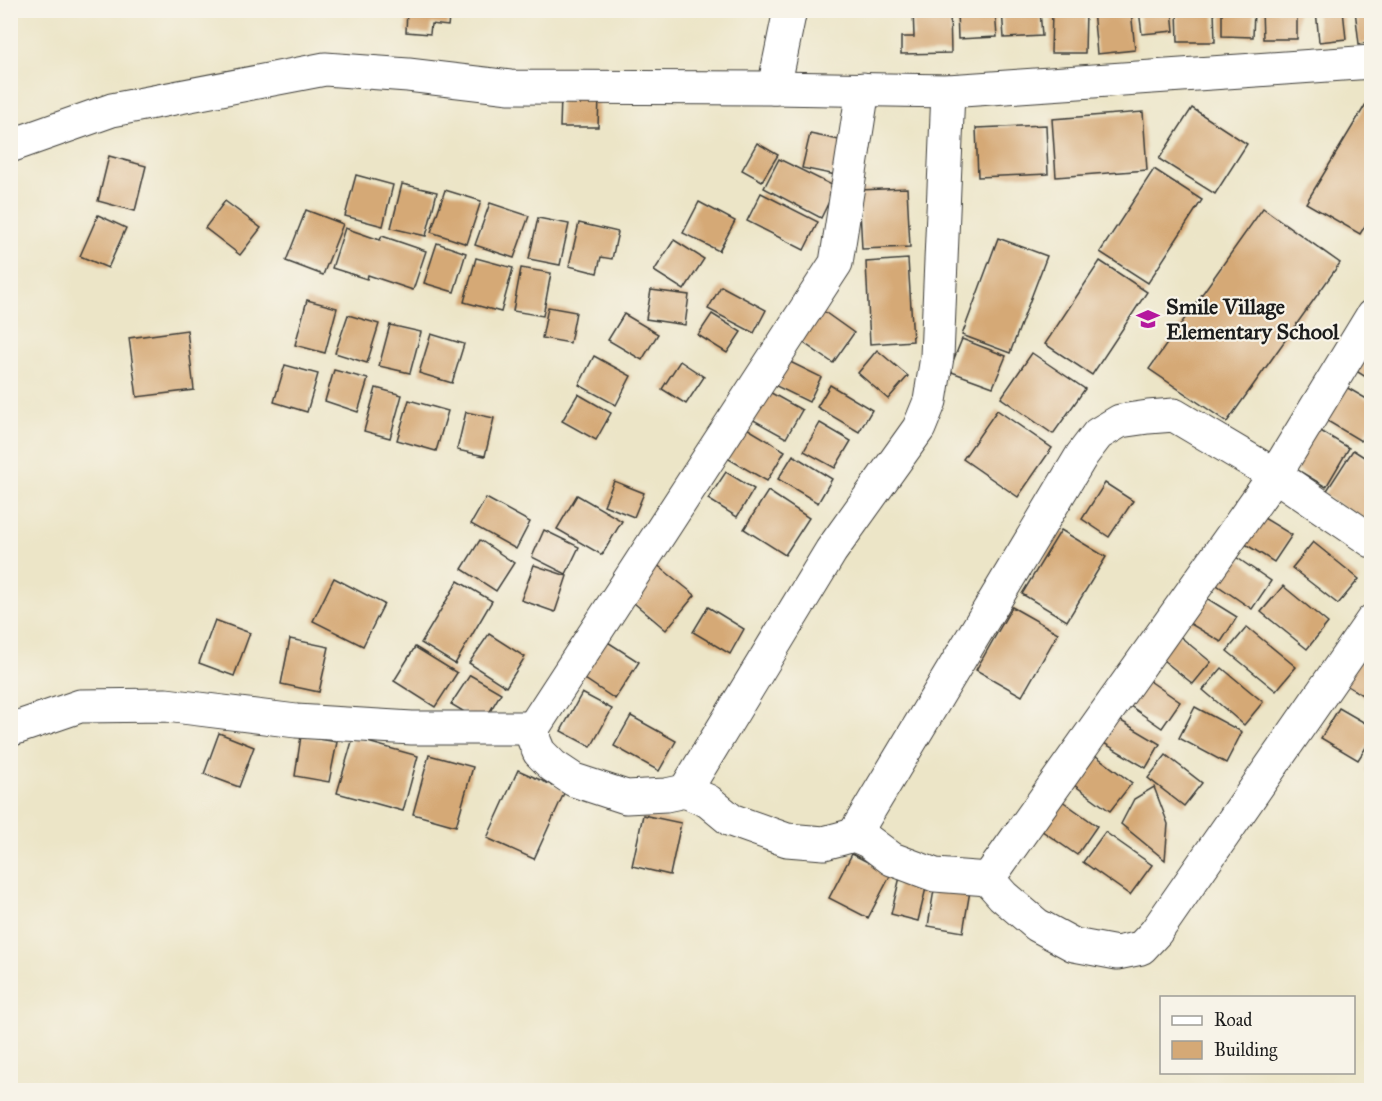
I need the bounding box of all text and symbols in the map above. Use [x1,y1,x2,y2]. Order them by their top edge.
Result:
place label: Smile Village Elementary School [1166,293,1340,345]
school or university icon: Smile Village Elementary School [1135,306,1161,332]
legend [1160,996,1355,1074]
text: Road [1214,1009,1252,1031]
text: Building [1214,1039,1278,1062]

